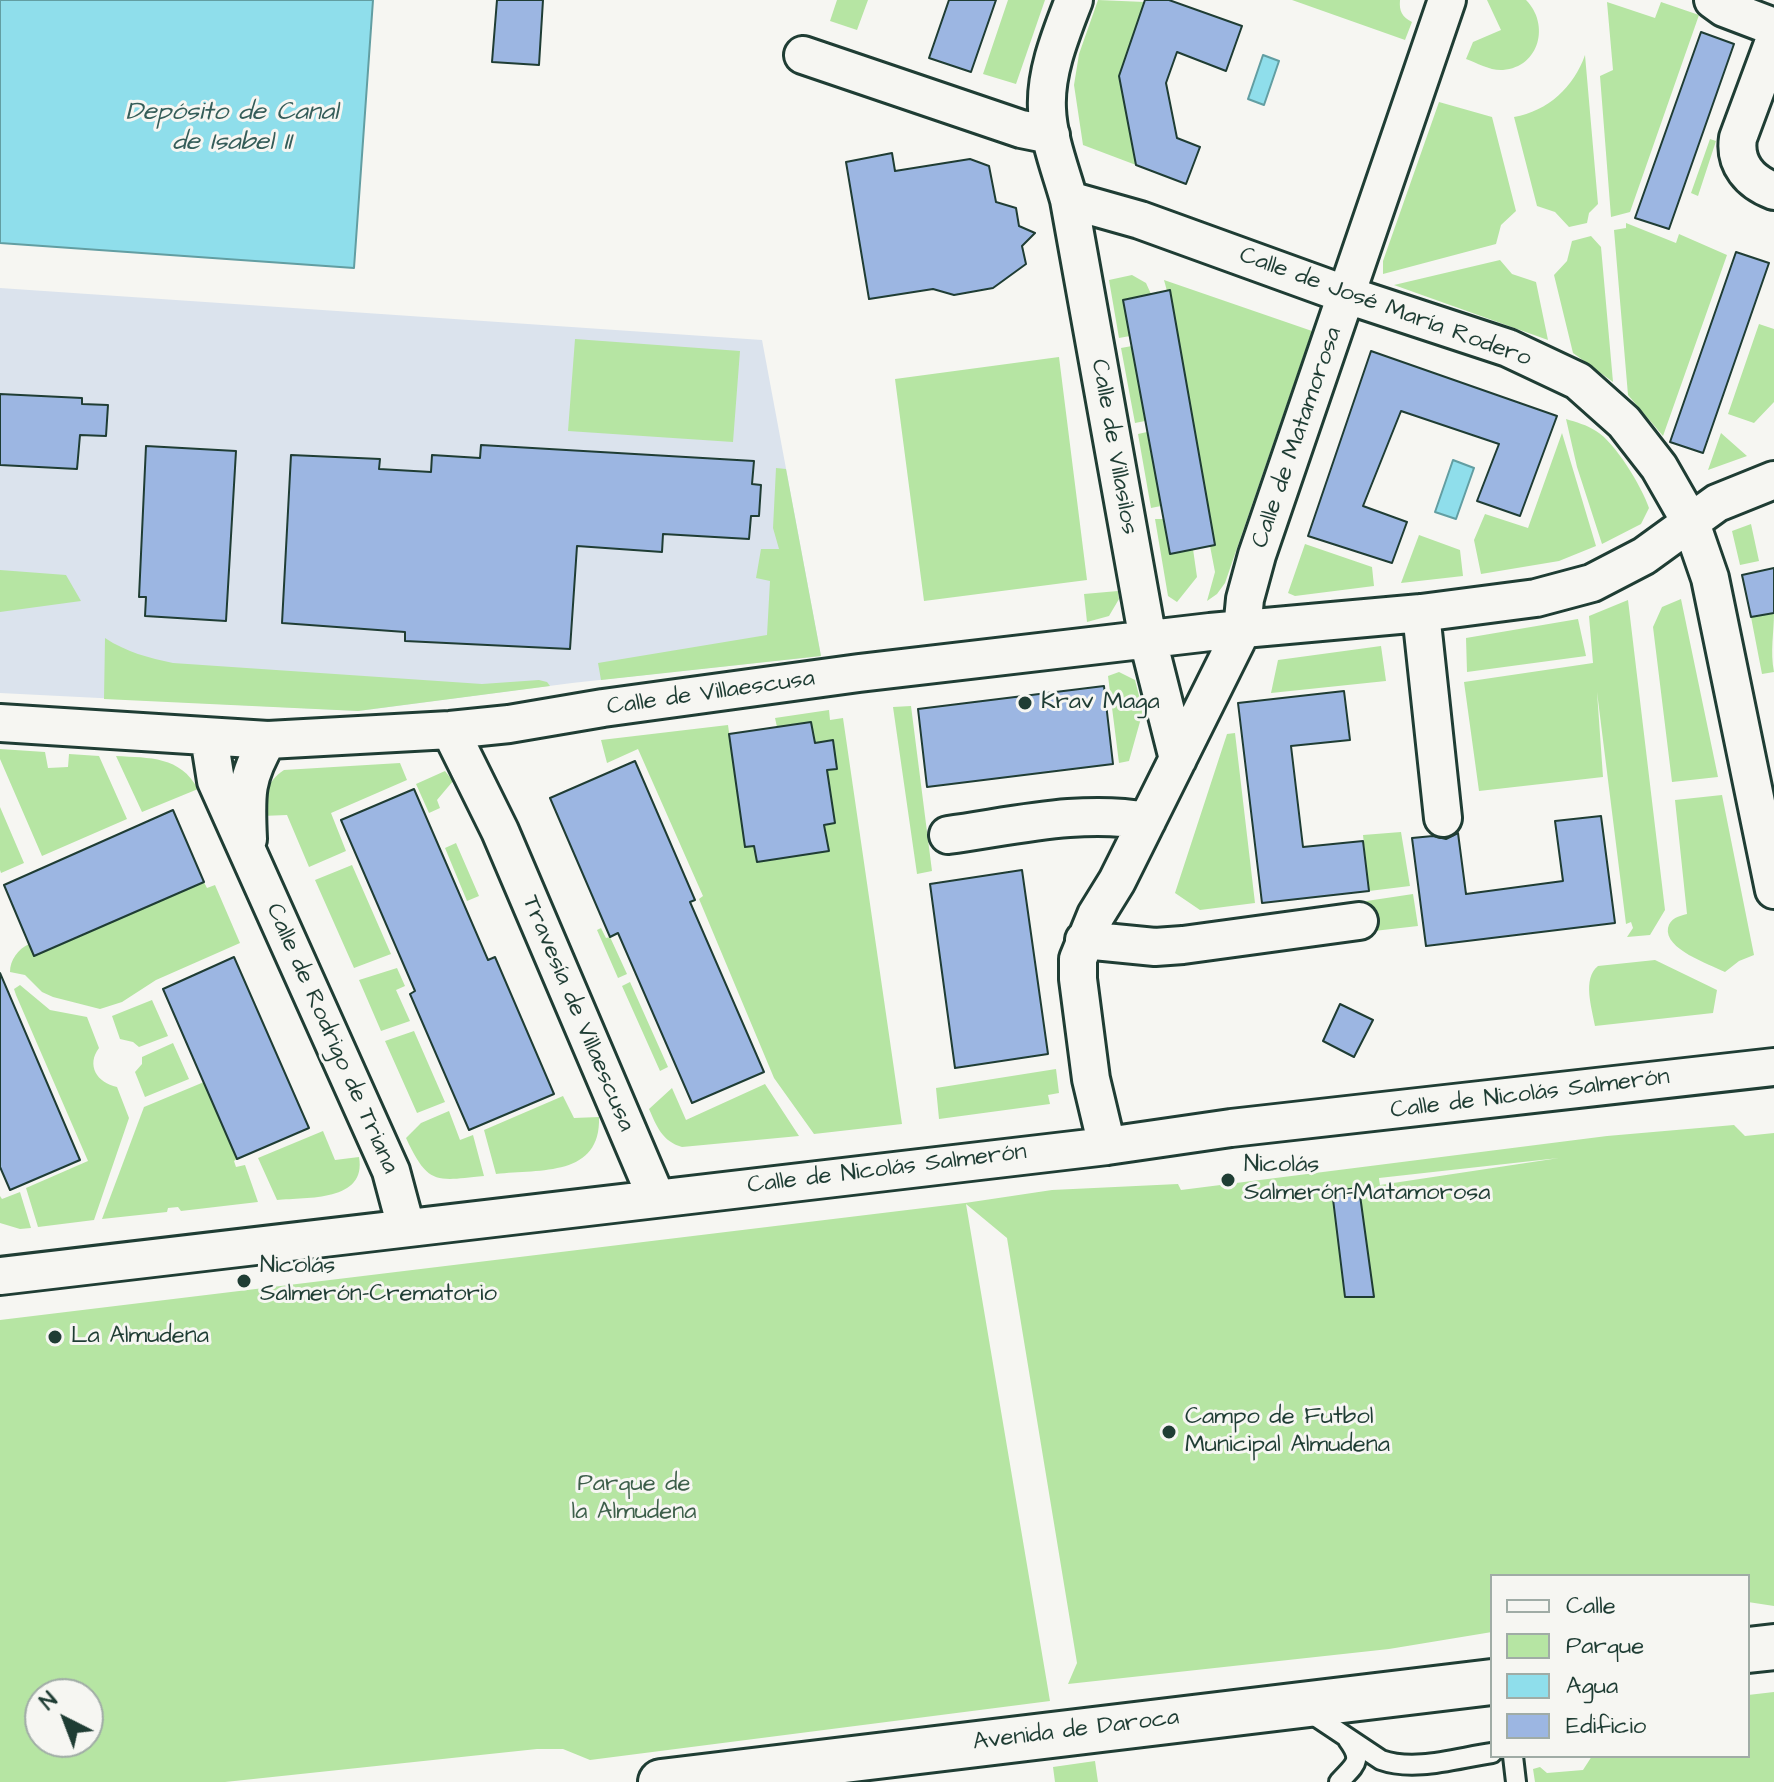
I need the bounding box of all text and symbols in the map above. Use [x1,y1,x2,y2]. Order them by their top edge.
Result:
water label: Depósito de Canal de Isabel II [126,98,338,160]
street label: Calle de José María Rodero [1235,242,1535,374]
street label: Calle de Matamorosa [1247,324,1349,552]
street label: Calle de Villasilos [1083,357,1143,537]
street label: Calle de Villaescusa [605,665,817,723]
place label: Krav Maga [1041,689,1160,717]
marker: Krav Maga [1016,694,1034,712]
street label: Travesía de Villaescusa [514,892,640,1136]
street label: Calle de Rodrigo de Triana [258,899,404,1179]
street label: Calle de Nicolás Salmerón [1389,1064,1671,1126]
street label: Calle de Nicolás Salmerón [746,1139,1028,1201]
place label: Nicolás Salmerón-Matamorosa [1244,1152,1490,1208]
marker: Nicolás Salmerón-Matamorosa [1219,1171,1237,1189]
place label: Nicolás Salmerón-Crematorio [260,1253,497,1309]
marker: Nicolás Salmerón-Crematorio [235,1272,253,1290]
place label: La Almudena [71,1323,209,1351]
marker: La Almudena [46,1328,64,1346]
place label: Campo de Futbol Municipal Almudena [1185,1404,1390,1460]
marker: Campo de Futbol Municipal Almudena [1160,1423,1178,1441]
park label: Parque de la Almudena [571,1471,697,1527]
legend [1490,1574,1750,1758]
text: Calle [1566,1589,1616,1623]
text: Parque [1566,1629,1644,1663]
text: Agua [1566,1669,1618,1703]
north arrow [24,1678,104,1758]
text: N [33,1685,64,1717]
street label: Avenida de Daroca [971,1704,1181,1758]
text: Edificio [1566,1709,1646,1743]

